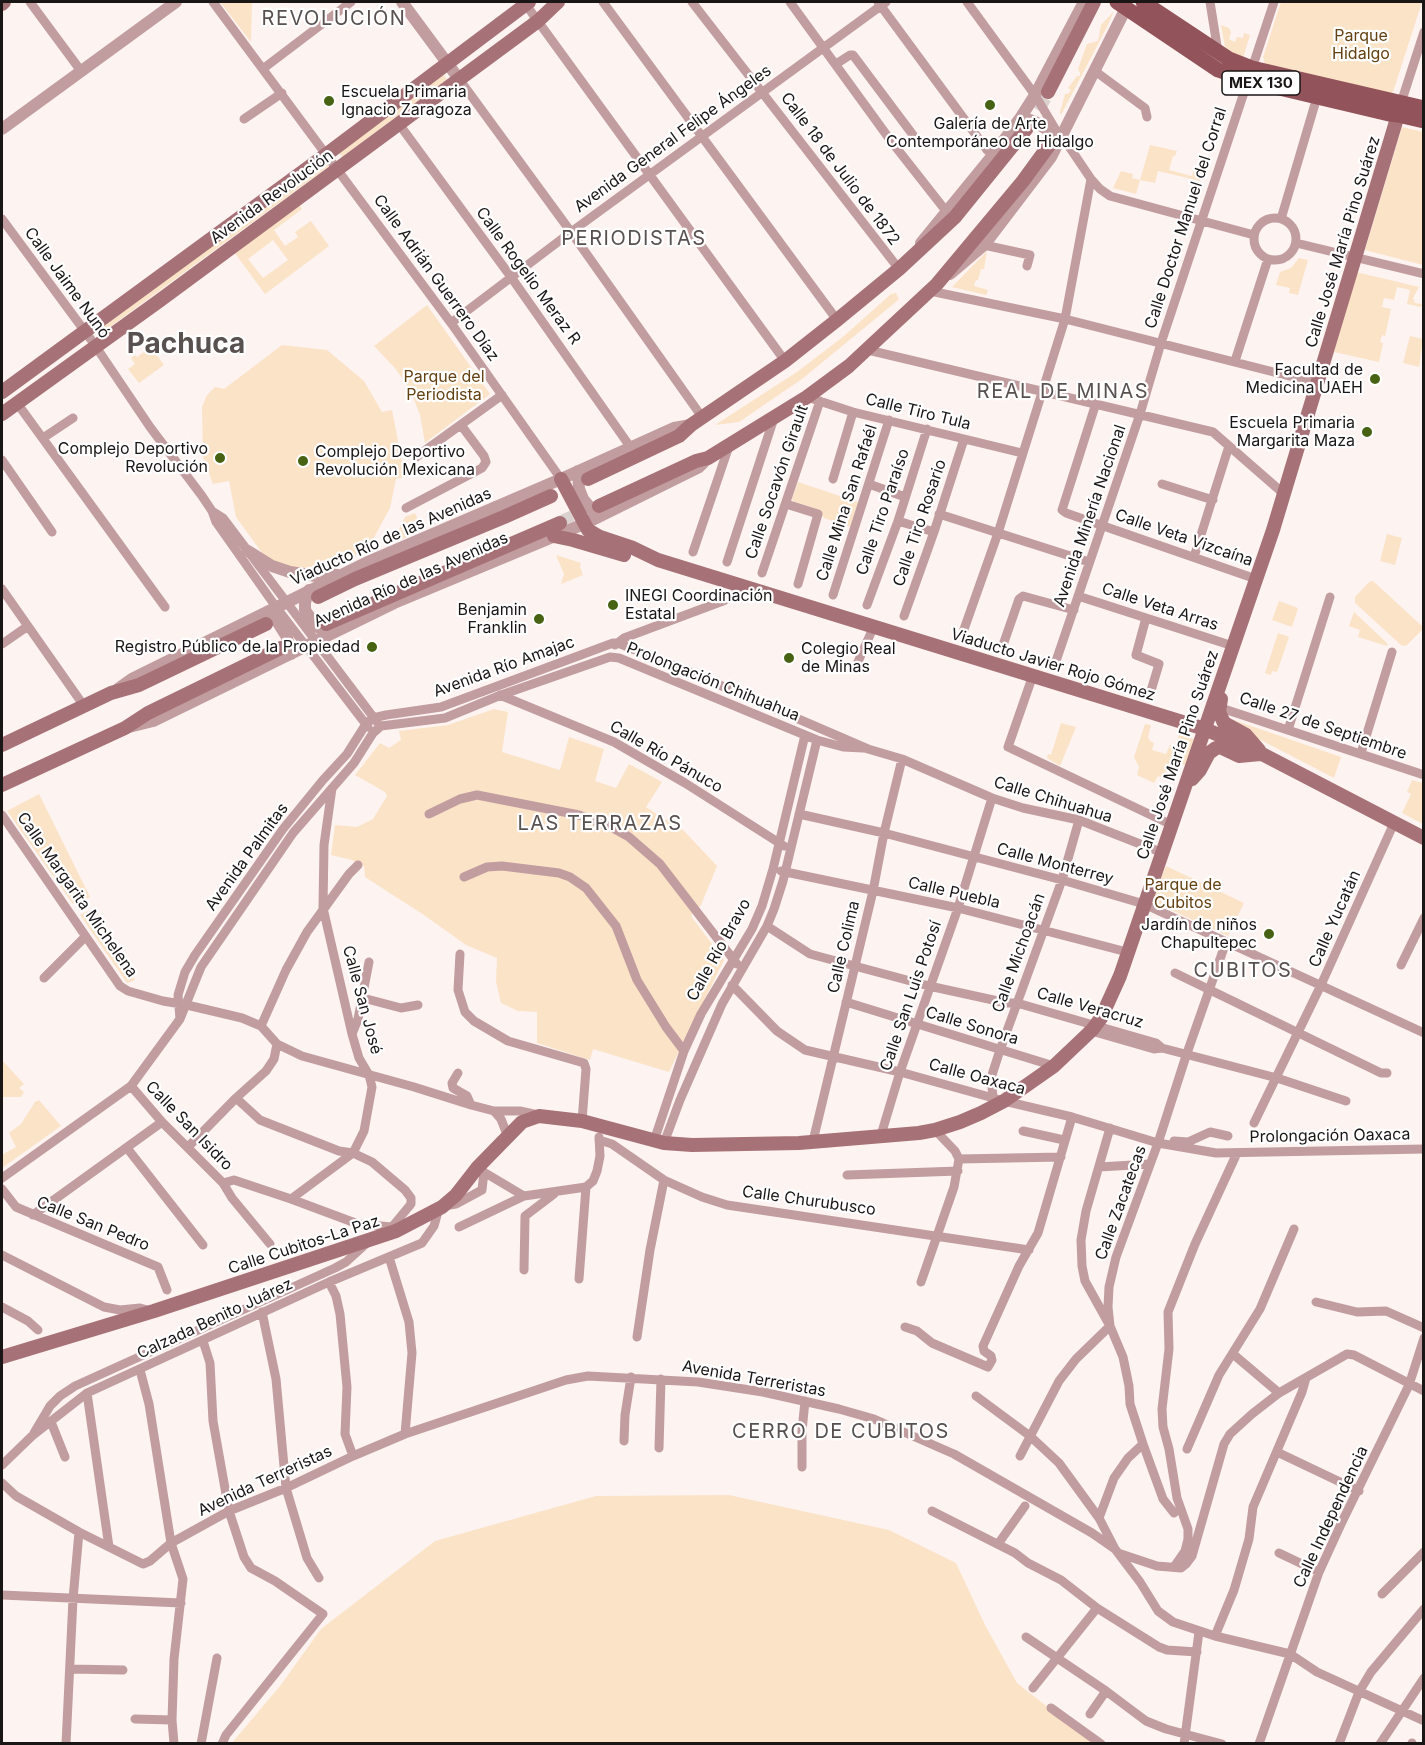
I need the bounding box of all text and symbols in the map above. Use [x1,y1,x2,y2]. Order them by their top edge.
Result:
district label: REVOLUCIÓN [262,7,406,31]
park label: Parque Hidalgo [1332,26,1390,64]
street label: Avenida General Felipe Ángeles [571,61,775,217]
road number: MEX 130 [1222,71,1300,95]
place label: Escuela Primaria Ignacio Zaragoza [341,82,472,120]
street label: Calle 18 de Julio de 1872 [776,89,904,249]
marker: Escuela Primaria Ignacio Zaragoza [322,94,336,108]
marker: Galería de Arte Contemporáneo de Hidalgo [983,98,997,112]
street label: Calle Doctor Manuel del Corral [1141,105,1231,331]
place label: Galería de Arte Contemporáneo de Hidalgo [886,114,1094,152]
street label: Calle José María Pino Suárez [1302,134,1384,350]
street label: Avenida Revolución [207,146,337,248]
street label: Calle Adrián Guerrero Díaz [369,191,503,365]
street label: Calle Rogelio Meraz R [472,203,584,349]
street label: Calle Jaime Nunó [20,224,114,342]
district label: PERIODISTAS [561,227,707,251]
district label: Pachuca [127,328,245,362]
place label: Facultad de Medicina UAEH [1245,360,1363,398]
park label: Parque del Periodista [403,367,485,405]
marker: Facultad de Medicina UAEH [1368,372,1382,386]
district label: REAL DE MINAS [977,380,1149,404]
street label: Calle Tiro Tula [863,390,973,434]
street label: Calle Socavón Girault [742,402,812,562]
place label: Escuela Primaria Margarita Maza [1229,413,1355,451]
street label: Calle Mina San Rafaél [813,422,881,584]
street label: Avenida Minería Nacional [1050,422,1130,610]
marker: Escuela Primaria Margarita Maza [1360,425,1374,439]
place label: Complejo Deportivo Revolución [58,439,208,477]
place label: Complejo Deportivo Revolución Mexicana [315,442,475,480]
street label: Calle Tiro Paraíso [852,446,914,578]
marker: Complejo Deportivo Revolución [213,451,227,465]
marker: Complejo Deportivo Revolución Mexicana [296,454,310,468]
street label: Calle Tiro Rosario [889,457,951,589]
street label: Viaducto Río de las Avenidas [288,484,494,590]
street label: Calle Veta Vizcaína [1112,505,1256,571]
street label: Avenida Río de las Avenidas [311,528,511,632]
street label: Calle Veta Arras [1099,579,1221,635]
place label: INEGI Coordinación Estatal [625,586,773,624]
marker: INEGI Coordinación Estatal [606,598,620,612]
place label: Benjamin Franklin [458,600,527,638]
marker: Benjamin Franklin [532,612,546,626]
street label: Viaducto Javier Rojo Gómez [948,625,1158,705]
street label: Avenida Río Amajac [431,633,577,701]
place label: Registro Público de la Propiedad [115,637,360,657]
street label: Prolongación Chihuahua [624,639,802,725]
place label: Colegio Real de Minas [801,639,896,677]
marker: Registro Público de la Propiedad [365,640,379,654]
street label: Calle José María Pino Suárez [1133,648,1223,862]
marker: Colegio Real de Minas [782,651,796,665]
street label: Calle 27 de Septiembre [1237,688,1409,764]
street label: Calle Río Pánuco [606,717,726,797]
street label: Calle Chihuahua [991,773,1115,827]
street label: Avenida Palmitas [202,799,292,915]
street label: Calle Margarita Michelena [13,809,141,981]
district label: LAS TERRAZAS [517,812,683,836]
street label: Calle Monterrey [994,839,1116,889]
street label: Calle Yucatán [1305,868,1365,970]
street label: Calle Puebla [906,873,1002,913]
park label: Parque de Cubitos [1144,875,1222,913]
street label: Calle Michoacán [988,891,1050,1015]
street label: Calle Río Bravo [683,895,755,1005]
street label: Calle Colima [824,899,864,995]
place label: Jardín de niños Chapultepec [1141,915,1257,953]
street label: Calle San Luis Potosí [876,918,946,1074]
marker: Jardín de niños Chapultepec [1262,927,1276,941]
street label: Calle San José [338,943,386,1057]
district label: CUBITOS [1194,959,1292,983]
street label: Calle Veracruz [1034,984,1146,1032]
street label: Calle Sonora [923,1003,1021,1049]
street label: Calle Oaxaca [926,1055,1028,1099]
street label: Calle San Isidro [141,1077,237,1175]
street label: Prolongación Oaxaca [1249,1125,1411,1147]
street label: Calle Zacatecas [1091,1143,1151,1263]
street label: Calle Churubusco [741,1182,877,1220]
street label: Calle San Pedro [34,1193,152,1255]
street label: Calle Cubitos-La Paz [226,1211,382,1279]
street label: Calzada Benito Juárez [134,1275,296,1363]
street label: Avenida Terreristas [681,1357,827,1401]
district label: CERRO DE CUBITOS [732,1420,950,1444]
street label: Avenida Terreristas [195,1442,335,1520]
street label: Calle Independencia [1290,1443,1372,1591]

